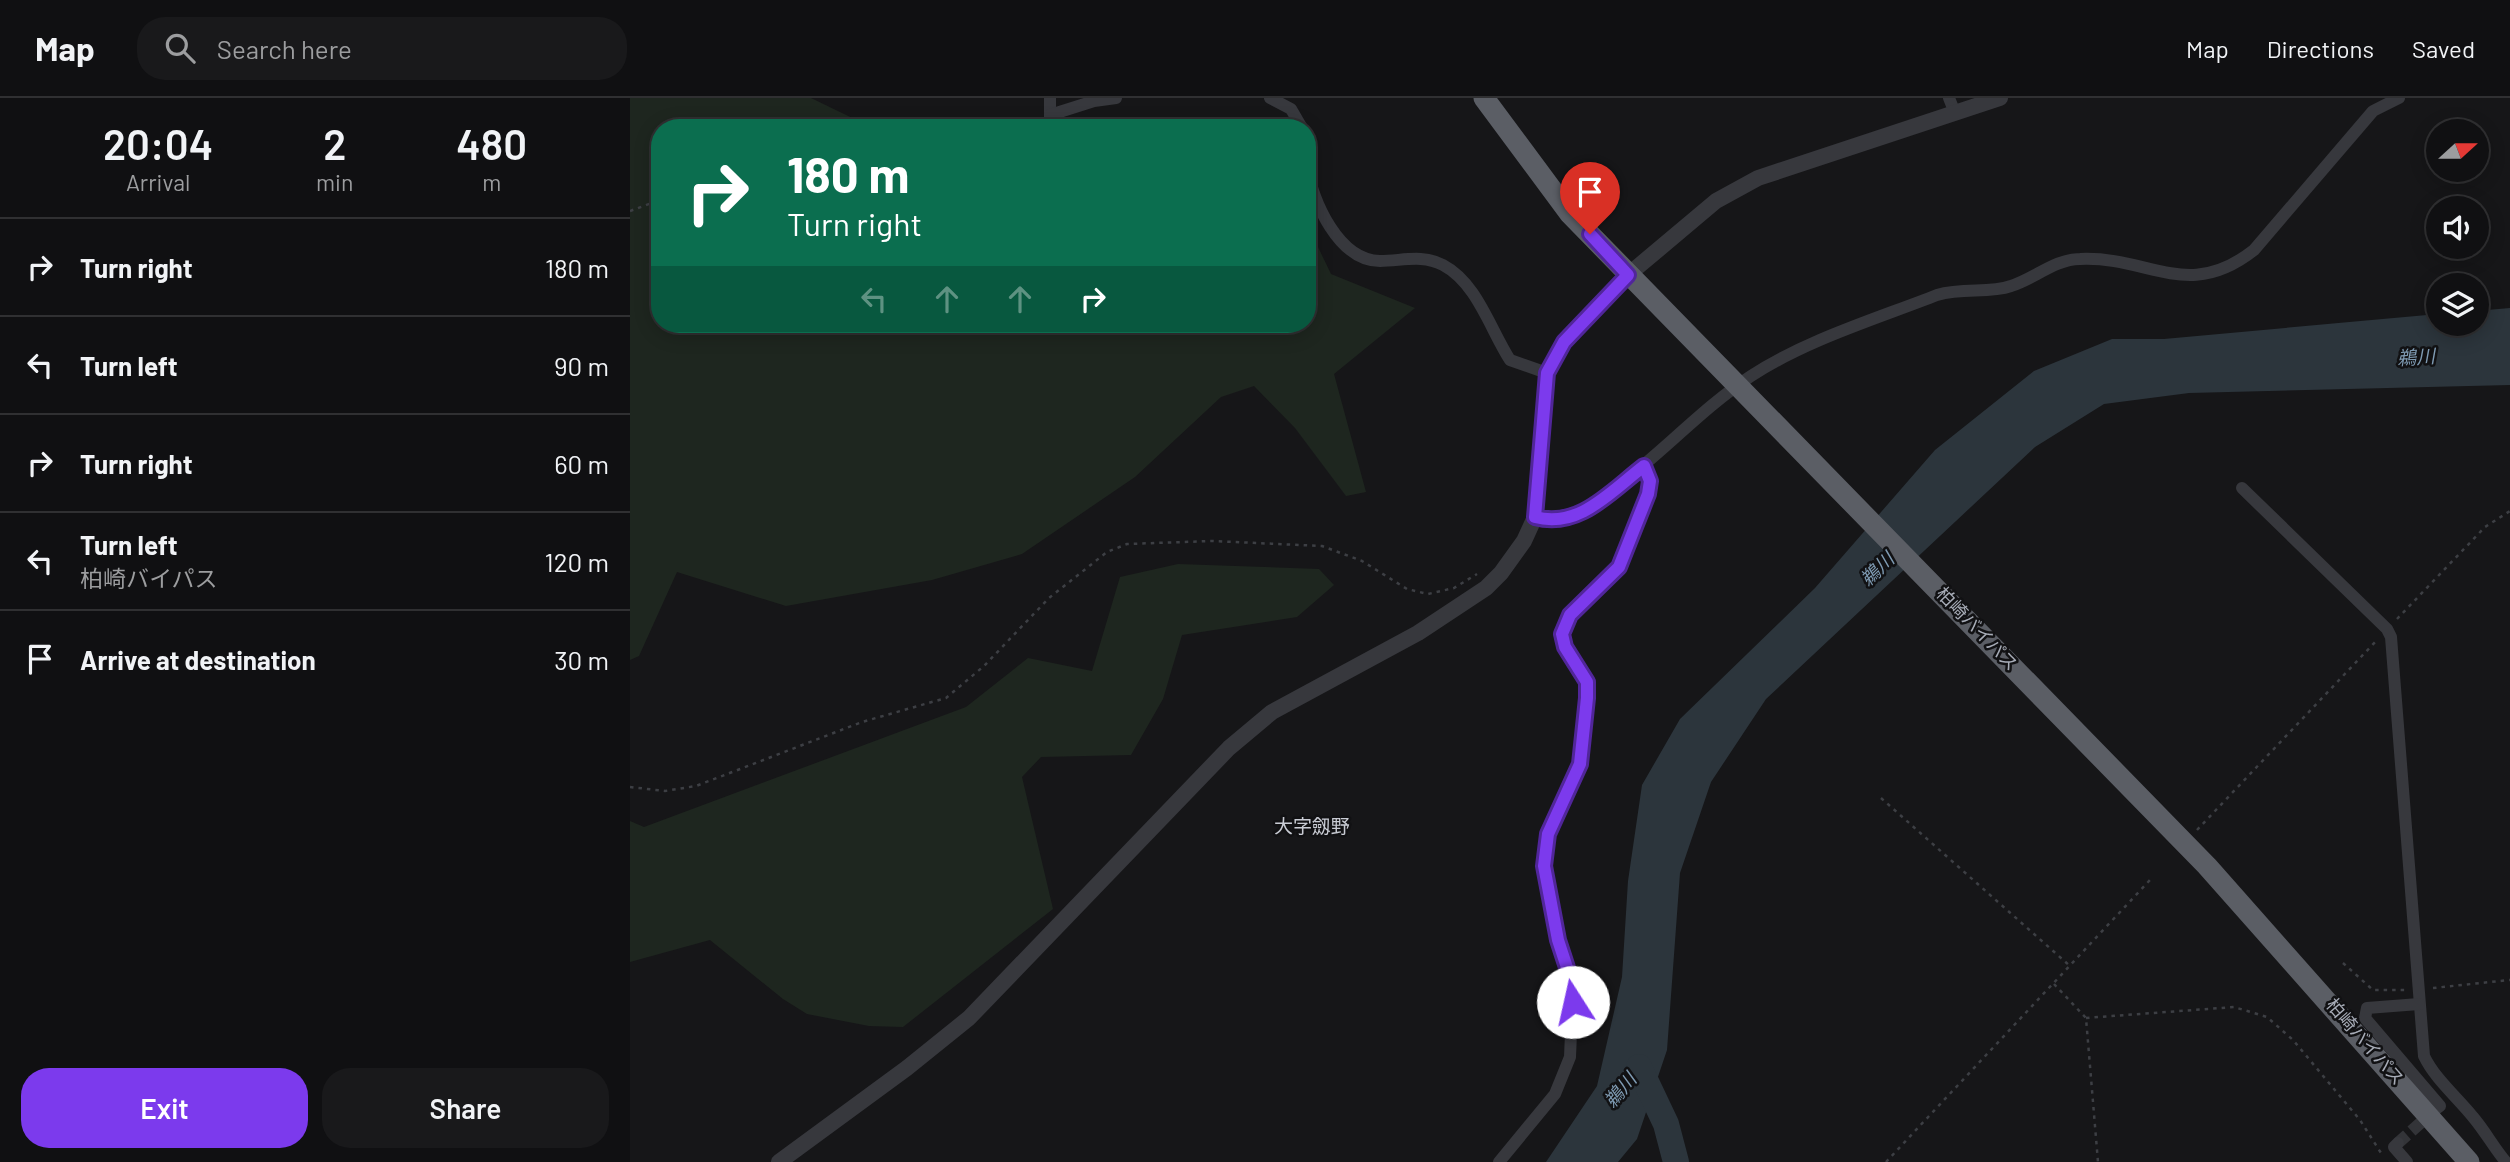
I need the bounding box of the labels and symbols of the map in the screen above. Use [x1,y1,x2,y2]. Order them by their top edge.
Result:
north arrow [2426,119,2488,182]
pin [1560,162,1620,234]
water label: 鵜川 [2396,344,2438,369]
water label: 鵜川 [1855,546,1900,590]
street label: 柏崎バイパス [1932,582,2023,675]
district label: 大字劔野 [1274,814,1350,837]
position arrow [1536,965,1610,1039]
street label: 柏崎バイパス [2322,994,2409,1089]
water label: 鵜川 [1599,1066,1642,1112]

